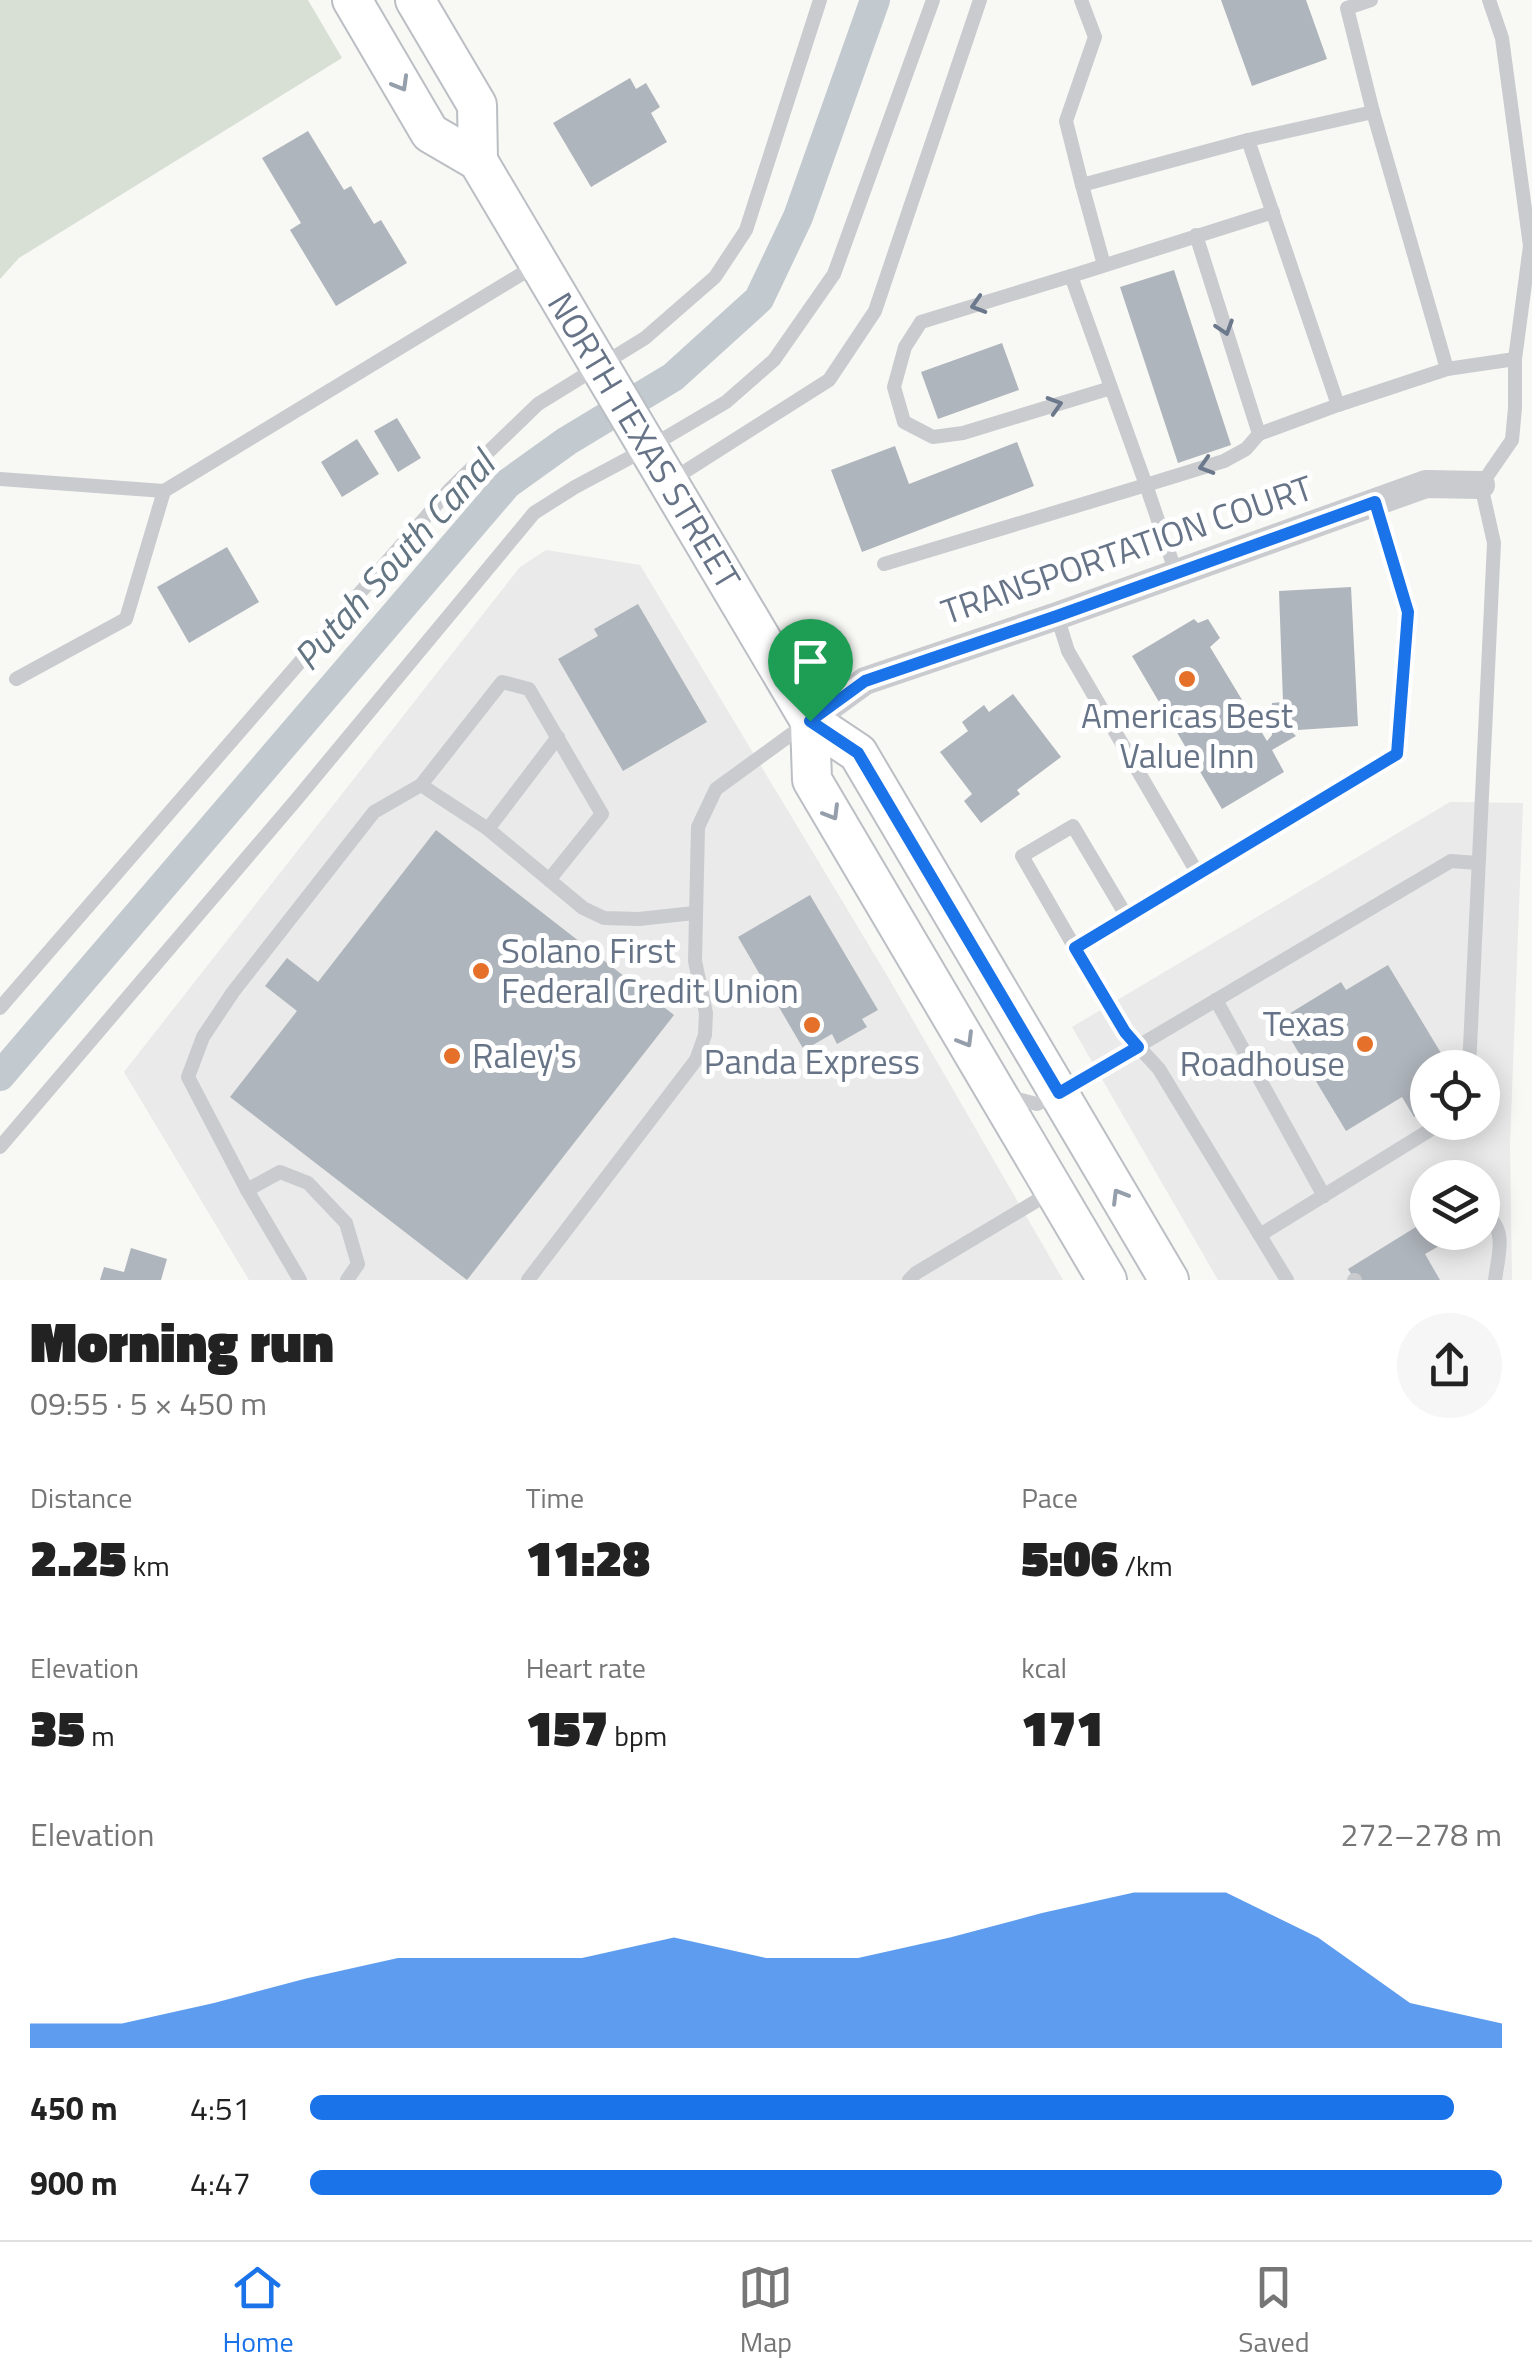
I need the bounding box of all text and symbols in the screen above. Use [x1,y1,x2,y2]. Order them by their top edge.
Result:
one-way arrow [389,73,408,91]
street label: NORTH TEXAS STREET [535,282,755,599]
one-way arrow [970,293,987,314]
one-way arrow [1213,319,1234,336]
one-way arrow [1045,396,1062,417]
water label: Putah South Canal [279,435,510,683]
one-way arrow [1198,455,1215,475]
street label: TRANSPORTATION COURT [934,460,1320,638]
pin [768,619,853,722]
icon: arrive [783,634,838,689]
marker: Americas Best Value Inn [1176,668,1198,690]
place label: Americas Best Value Inn [1081,688,1293,782]
one-way arrow [820,802,839,820]
place label: Solano First Federal Credit Union [501,923,799,1017]
marker: Solano First Federal Credit Union [470,960,492,982]
place label: Texas Roadhouse [1179,996,1345,1090]
marker: Panda Express [801,1014,823,1036]
place label: Raley's [472,1028,577,1082]
one-way arrow [954,1029,973,1047]
marker: Texas Roadhouse [1354,1033,1376,1055]
place label: Panda Express [704,1034,920,1088]
marker: Raley's [441,1045,463,1067]
map controls [1410,1050,1500,1250]
button: locate [1410,1050,1500,1140]
button: layers [1410,1160,1500,1250]
one-way arrow [1112,1189,1131,1207]
text: Morning run [30,1300,334,1383]
button: share [1397,1313,1502,1418]
text: 09:55 · 5 × 450 m [30,1379,267,1427]
text: Distance [30,1476,132,1519]
text: Time [526,1476,584,1519]
text: Pace [1021,1476,1078,1519]
text: 2.25 [30,1519,127,1595]
text: 11:28 [526,1519,650,1595]
text: 5:06 [1021,1519,1118,1595]
text: km [127,1544,170,1587]
text: /km [1118,1544,1173,1587]
text: Elevation [30,1646,139,1689]
text: Heart rate [526,1646,646,1689]
text: kcal [1021,1646,1067,1689]
text: 35 [30,1689,85,1765]
text: 157 [526,1689,608,1765]
text: 171 [1021,1689,1104,1765]
text: m [85,1714,115,1757]
text: bpm [608,1714,667,1757]
text: Elevation [30,1810,154,1858]
text: 272–278 m [1340,1810,1502,1858]
text: 450 m [30,2084,118,2132]
text: 4:51 [190,2084,251,2132]
text: 900 m [30,2159,118,2207]
text: 4:47 [190,2159,251,2207]
tab: Home [222,2260,294,2363]
tab: Map [738,2260,793,2363]
tab: Saved [1238,2260,1310,2363]

